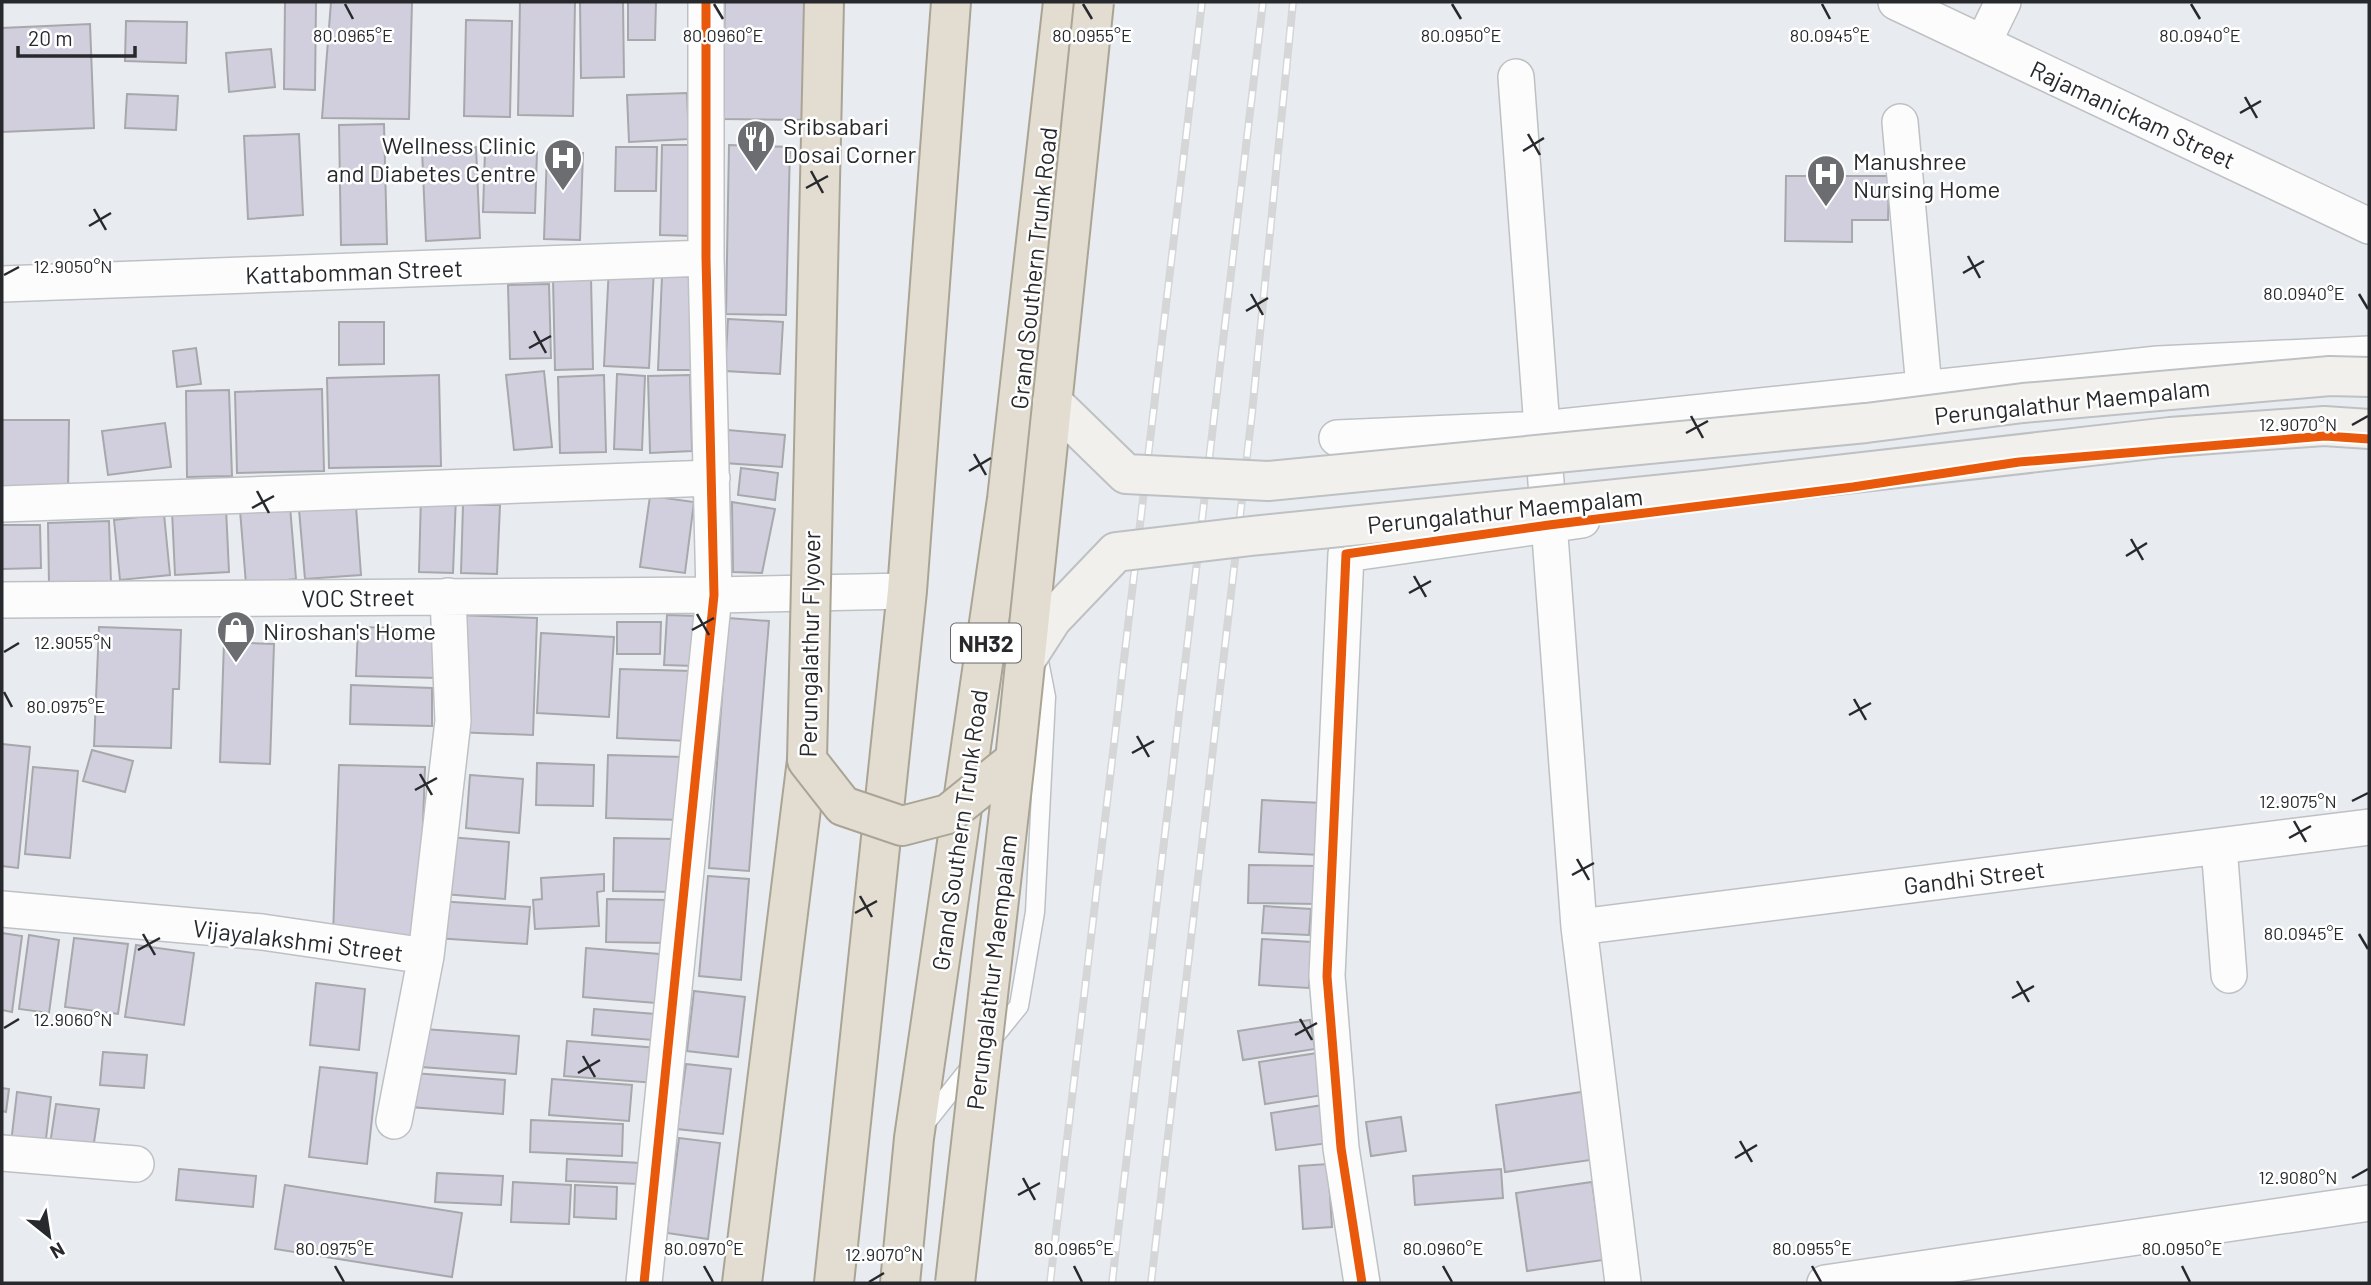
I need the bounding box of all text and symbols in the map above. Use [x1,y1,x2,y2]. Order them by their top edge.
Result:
scale bar [18,14,135,58]
text: 80.0965°E [313,24,393,46]
text: 80.0960°E [683,24,763,46]
text: 80.0955°E [1052,24,1132,46]
text: 80.0950°E [1421,24,1501,46]
text: 80.0945°E [1790,24,1870,46]
text: 80.0940°E [2159,24,2241,46]
text: 20 m [28,25,73,50]
street label: Rajamanickam Street [2026,54,2240,174]
place label: Sribsabari Dosai Corner [783,111,917,168]
restaurant icon: Sribsabari Dosai Corner [735,118,777,173]
street label: Grand Southern Trunk Road [1004,125,1062,411]
place label: Wellness Clinic and Diabetes Centre [327,130,536,187]
hospital icon: Wellness Clinic and Diabetes Centre [542,137,584,192]
place label: Manushree Nursing Home [1853,146,2000,203]
hospital icon: Manushree Nursing Home [1805,153,1847,208]
street label: Kattabomman Street [245,253,463,289]
text: 12.9050°N [34,255,112,277]
text: 80.0940°E [2263,282,2345,304]
street label: Perungalathur Maempalam [1933,372,2211,430]
text: 12.9070°N [2259,413,2337,435]
street label: Perungalathur Maempalam [1366,481,1644,539]
street label: Perungalathur Flyover [793,530,825,758]
street label: VOC Street [301,582,415,612]
shop icon: Niroshan's Home [215,609,257,664]
place label: Niroshan's Home [263,616,436,645]
road number: NH32 [951,624,1021,663]
text: 12.9055°N [34,631,112,653]
street label: Grand Southern Trunk Road [925,687,993,973]
text: 80.0975°E [26,695,106,717]
text: 12.9075°N [2259,790,2337,812]
street label: Perungalathur Maempalam [960,833,1022,1111]
street label: Gandhi Street [1902,854,2046,900]
street label: Vijayalakshmi Street [191,913,405,967]
text: 80.0945°E [2264,922,2344,944]
text: 12.9060°N [34,1008,112,1030]
text: 12.9080°N [2258,1166,2338,1188]
north arrow [14,1201,84,1271]
text: 80.0975°E [295,1237,375,1259]
text: 80.0970°E [664,1237,744,1259]
text: 80.0965°E [1034,1237,1114,1259]
text: 80.0960°E [1403,1237,1483,1259]
text: 80.0955°E [1772,1237,1852,1259]
text: 80.0950°E [2142,1237,2222,1259]
text: N [47,1238,69,1264]
text: 12.9070°N [845,1243,923,1265]

